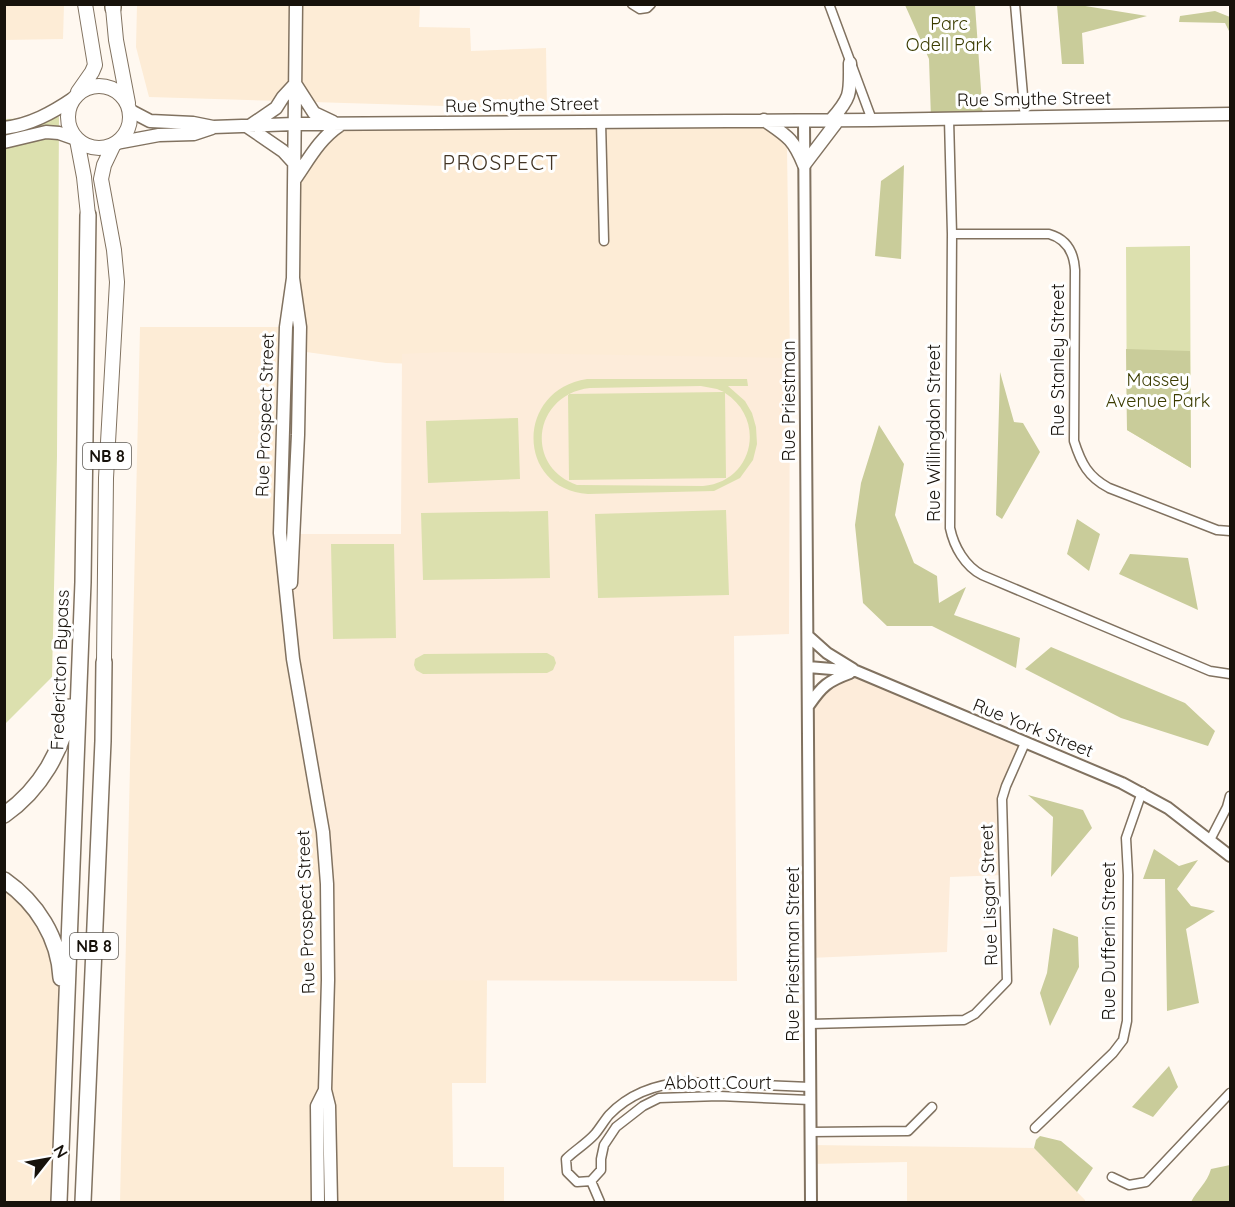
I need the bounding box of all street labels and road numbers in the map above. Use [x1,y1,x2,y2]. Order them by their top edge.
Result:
street label: Rue Smythe Street [957,86,1111,111]
street label: Rue Smythe Street [445,92,599,117]
street label: Rue Stanley Street [1046,283,1069,437]
street label: Rue Prospect Street [250,332,279,498]
street label: Rue Priestman [777,340,800,462]
street label: Rue Willingdon Street [922,344,945,522]
road number: NB 8 [83,443,131,469]
street label: Fredericton Bypass [45,589,74,751]
street label: Rue York Street [970,693,1097,762]
street label: Rue Lisgar Street [975,824,1002,966]
street label: Rue Prospect Street [291,829,320,995]
street label: Rue Dufferin Street [1097,862,1120,1020]
street label: Rue Priestman Street [781,866,804,1042]
road number: NB 8 [70,933,118,959]
street label: Abbott Court [664,1071,772,1094]

